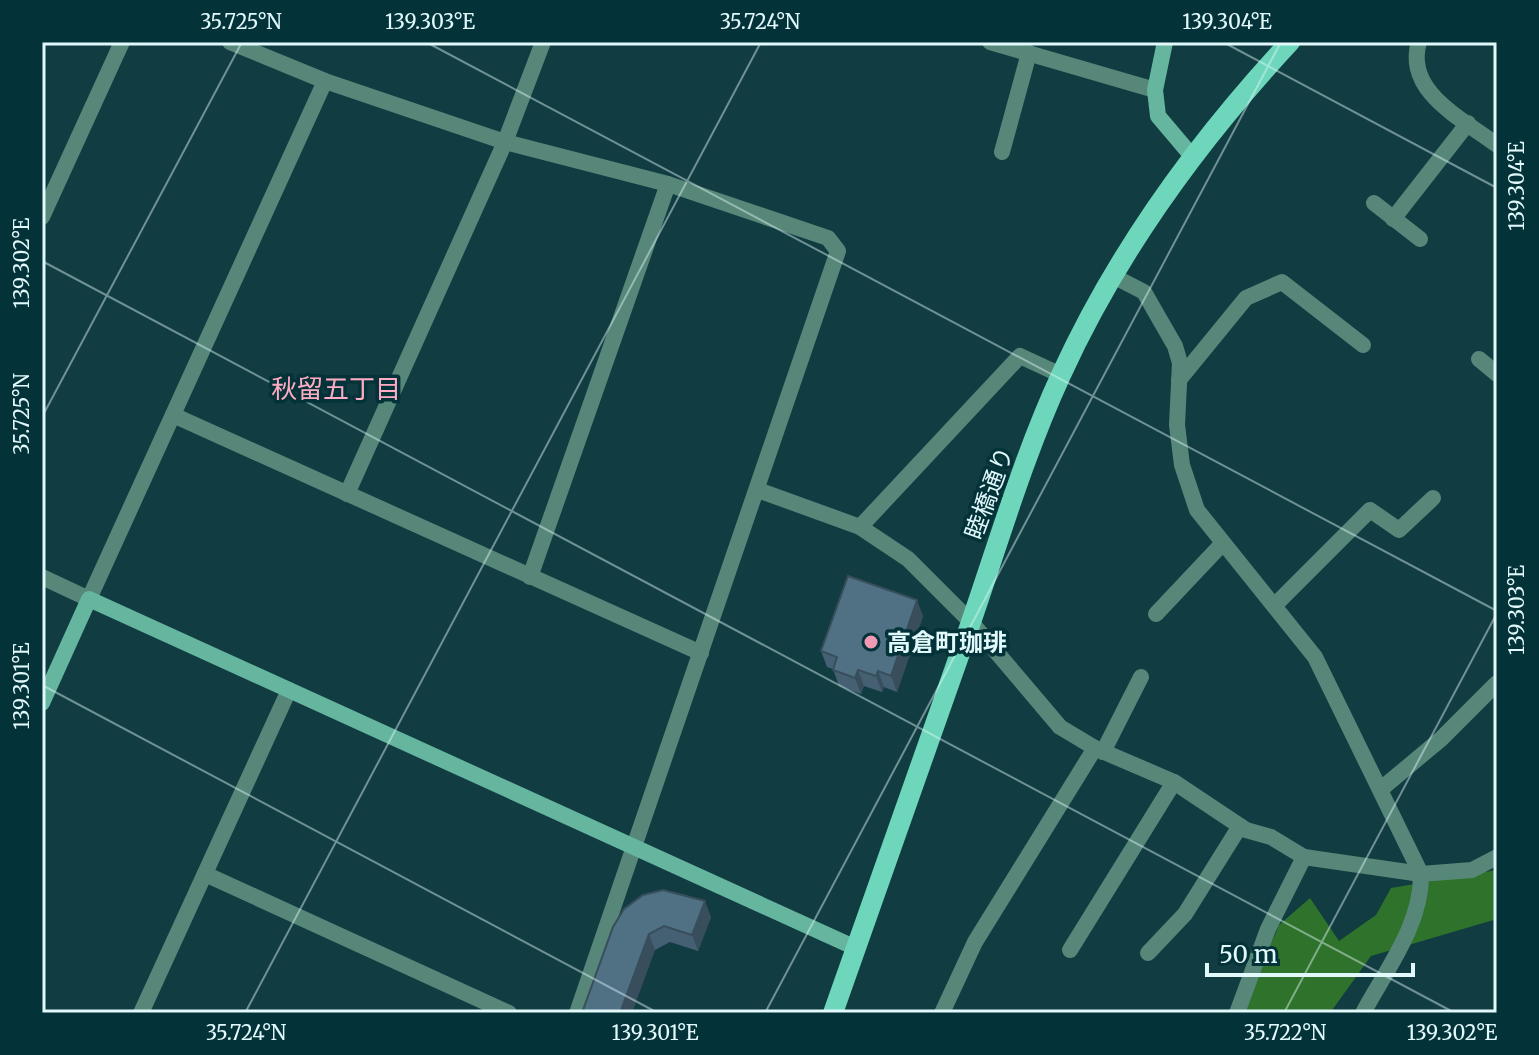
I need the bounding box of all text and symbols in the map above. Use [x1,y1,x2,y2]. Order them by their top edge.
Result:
text: 35.725°N [200,9,282,34]
text: 139.303°E [385,9,475,34]
text: 35.724°N [720,9,801,34]
text: 139.304°E [1182,9,1272,34]
text: 139.304°E [1504,141,1529,231]
text: 139.302°E [9,217,34,308]
district label: 秋留五丁目 [271,372,401,405]
text: 35.725°N [9,373,34,455]
street label: 睦橋通り [958,443,1020,543]
text: 139.303°E [1504,565,1529,655]
place label: 高倉町珈琲 [887,627,1007,658]
marker: 高倉町珈琲 [862,633,880,651]
text: 139.301°E [9,642,34,729]
scale bar [1207,927,1413,977]
text: 50 m [1219,939,1278,970]
text: 35.724°N [206,1020,287,1045]
text: 139.301°E [612,1020,699,1045]
text: 35.722°N [1244,1020,1327,1045]
text: 139.302°E [1407,1020,1498,1045]

